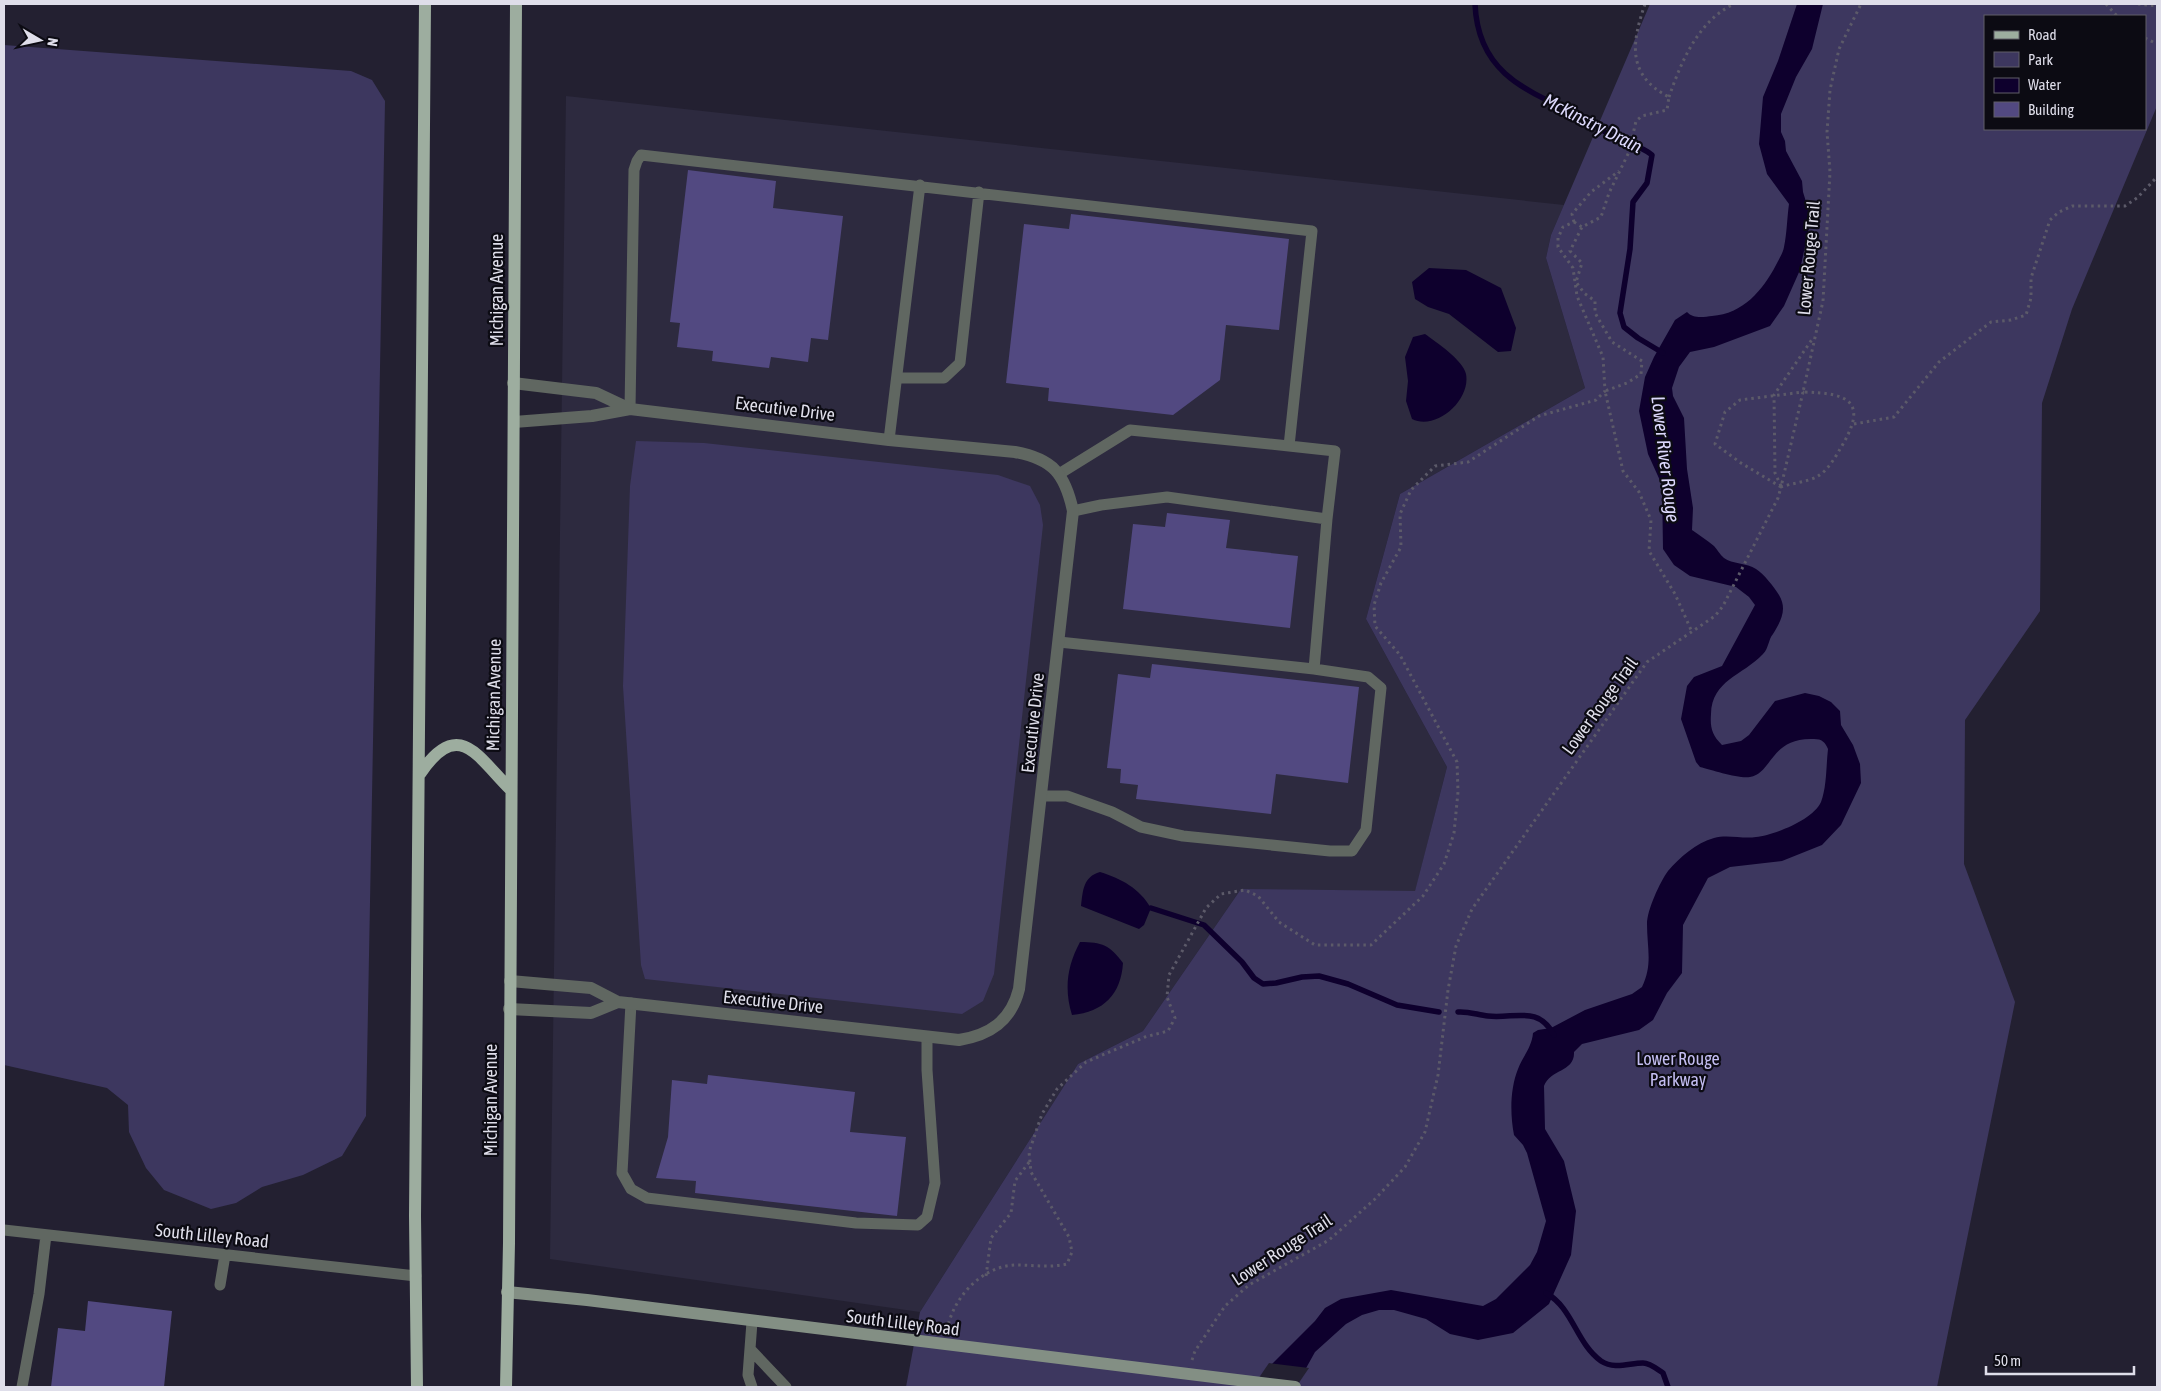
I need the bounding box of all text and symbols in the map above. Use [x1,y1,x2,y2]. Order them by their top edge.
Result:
north arrow [15,15,65,65]
legend [1984,15,2146,130]
text: Road [2028,26,2057,43]
text: N [44,37,61,47]
text: Park [2028,51,2053,68]
text: Water [2028,76,2061,93]
water label: McKinstry Drain [1540,89,1646,157]
text: Building [2028,101,2074,118]
street label: Lower Rouge Trail [1793,200,1824,316]
street label: Michigan Avenue [486,234,507,346]
street label: Executive Drive [734,392,836,425]
water label: Lower River Rouge [1647,395,1685,523]
street label: Michigan Avenue [482,639,505,751]
street label: Lower Rouge Trail [1557,653,1642,758]
street label: Executive Drive [1017,672,1048,774]
street label: Executive Drive [722,986,824,1017]
street label: Michigan Avenue [480,1044,501,1156]
park label: Lower Rouge Parkway [1636,1048,1720,1090]
street label: Lower Rouge Trail [1228,1209,1336,1290]
street label: South Lilley Road [154,1219,270,1252]
street label: South Lilley Road [845,1305,961,1340]
scale bar [1986,1344,2134,1376]
text: 50 m [1994,1352,2021,1369]

